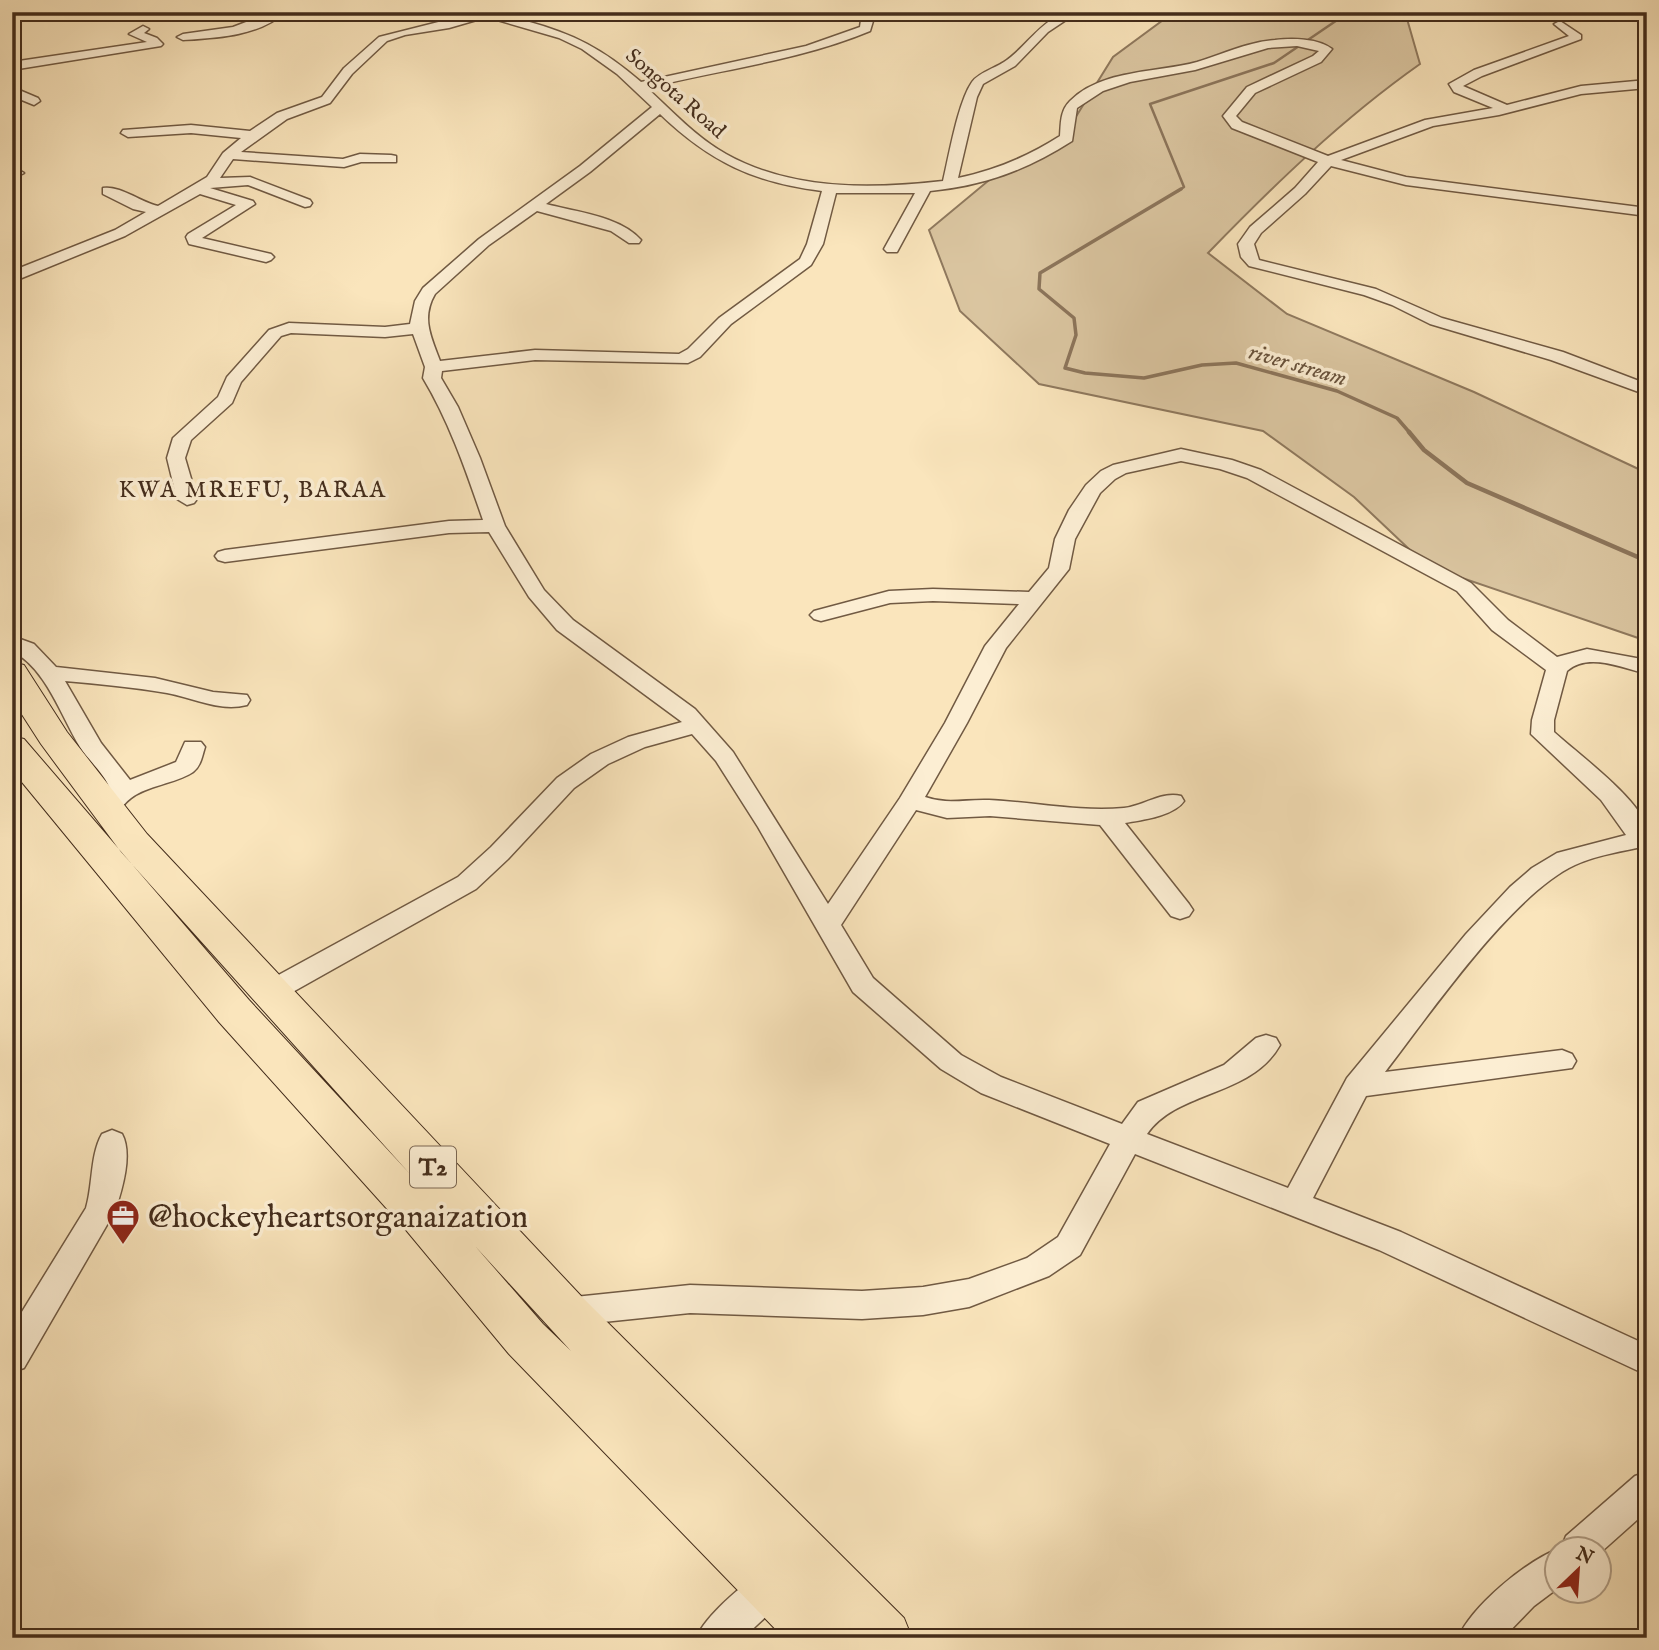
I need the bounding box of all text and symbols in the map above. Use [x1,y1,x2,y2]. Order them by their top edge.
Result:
street label: Songota Road [619,43,731,146]
water label: river stream [1245,338,1350,393]
district label: KWA MREFU, BARAA [119,476,387,505]
road number: T2 [410,1147,456,1188]
office icon: @hockeyheartsorganaization [104,1197,142,1246]
place label: @hockeyheartsorganaization [148,1198,528,1239]
north arrow [1544,1534,1614,1604]
text: N [1571,1542,1597,1571]

